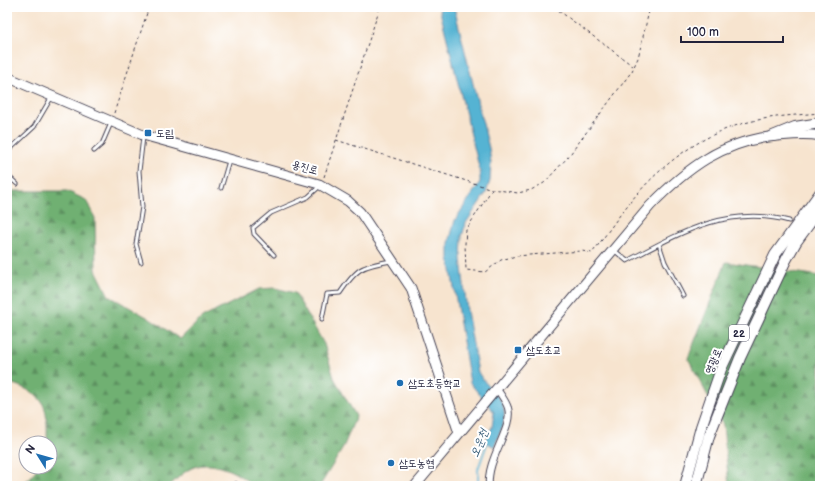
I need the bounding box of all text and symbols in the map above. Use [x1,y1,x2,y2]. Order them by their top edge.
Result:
scale bar [681,18,783,44]
text: 100 m [687,25,719,40]
place label: 도림 [156,127,174,140]
marker: 도림 [143,128,153,138]
street label: 용진로 [290,158,320,177]
road number: 22 [729,325,749,341]
place label: 삼도초교 [526,344,561,357]
marker: 삼도초교 [513,345,523,355]
street label: 영광로 [702,346,725,376]
place label: 삼도초등학교 [408,377,461,390]
marker: 삼도초등학교 [395,378,405,388]
water label: 오운천 [467,426,492,459]
north arrow [18,435,58,475]
text: N [23,442,38,456]
place label: 삼도농협 [399,457,435,470]
marker: 삼도농협 [386,458,396,468]

